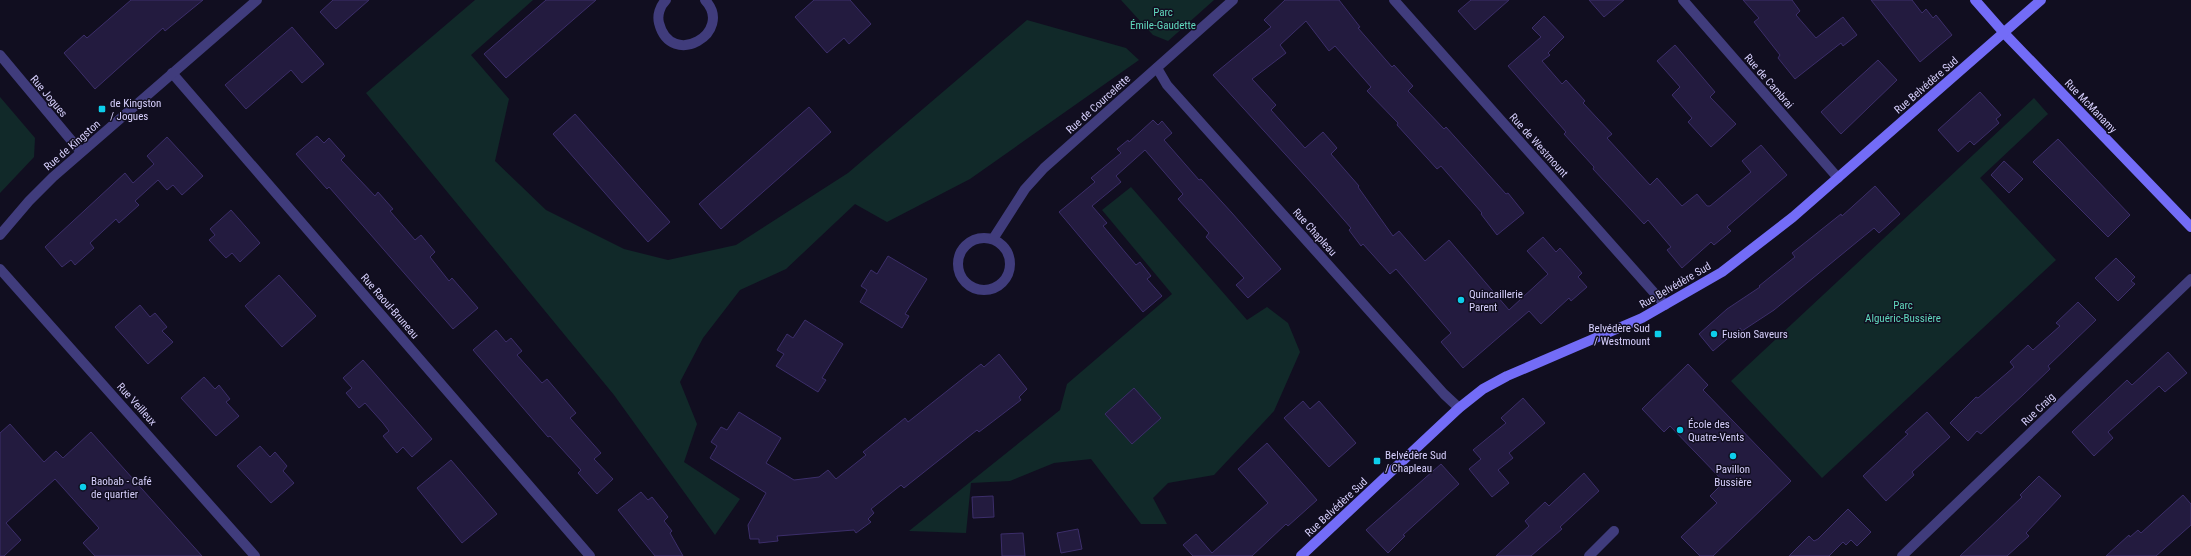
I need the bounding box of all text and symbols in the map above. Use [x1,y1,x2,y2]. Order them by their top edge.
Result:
park label: Parc Émile-Gaudette [1130,6,1196,32]
street label: Rue de Cambrai [1741,51,1796,111]
street label: Rue Belvédère Sud [1892,54,1961,117]
street label: Rue de Courcelette [1064,72,1133,137]
street label: Rue Jogues [27,73,70,120]
street label: Rue McManamy [2062,77,2120,136]
place label: de Kingston / Jogues [110,97,161,123]
marker: de Kingston / Jogues [97,104,107,114]
street label: Rue de Westmount [1507,111,1571,180]
street label: Rue de Kingston [42,117,103,173]
street label: Rue Chapleau [1290,206,1339,259]
street label: Rue Belvédère Sud [1637,260,1713,311]
street label: Rue Raoul-Bruneau [358,271,421,341]
place label: Quincaillerie Parent [1469,288,1523,314]
marker: Quincaillerie Parent [1456,295,1466,305]
park label: Parc Alguéric-Bussière [1865,299,1941,325]
place label: Belvédère Sud / Westmount [1589,322,1650,348]
place label: Fusion Saveurs [1722,328,1788,341]
marker: Belvédère Sud / Westmount [1653,329,1663,339]
marker: Fusion Saveurs [1709,329,1719,339]
street label: Rue Veilleux [114,380,159,428]
street label: Rue Craig [2019,390,2058,428]
place label: École des Quatre-Vents [1688,418,1744,444]
marker: École des Quatre-Vents [1675,425,1685,435]
place label: Belvédère Sud / Chapleau [1385,449,1447,475]
marker: Pavillon Bussière [1728,451,1738,461]
marker: Belvédère Sud / Chapleau [1372,456,1382,466]
place label: Pavillon Bussière [1714,463,1752,489]
place label: Baobab - Café de quartier [91,475,152,501]
street label: Rue Belvédère Sud [1303,475,1370,540]
marker: Baobab - Café de quartier [78,482,88,492]

